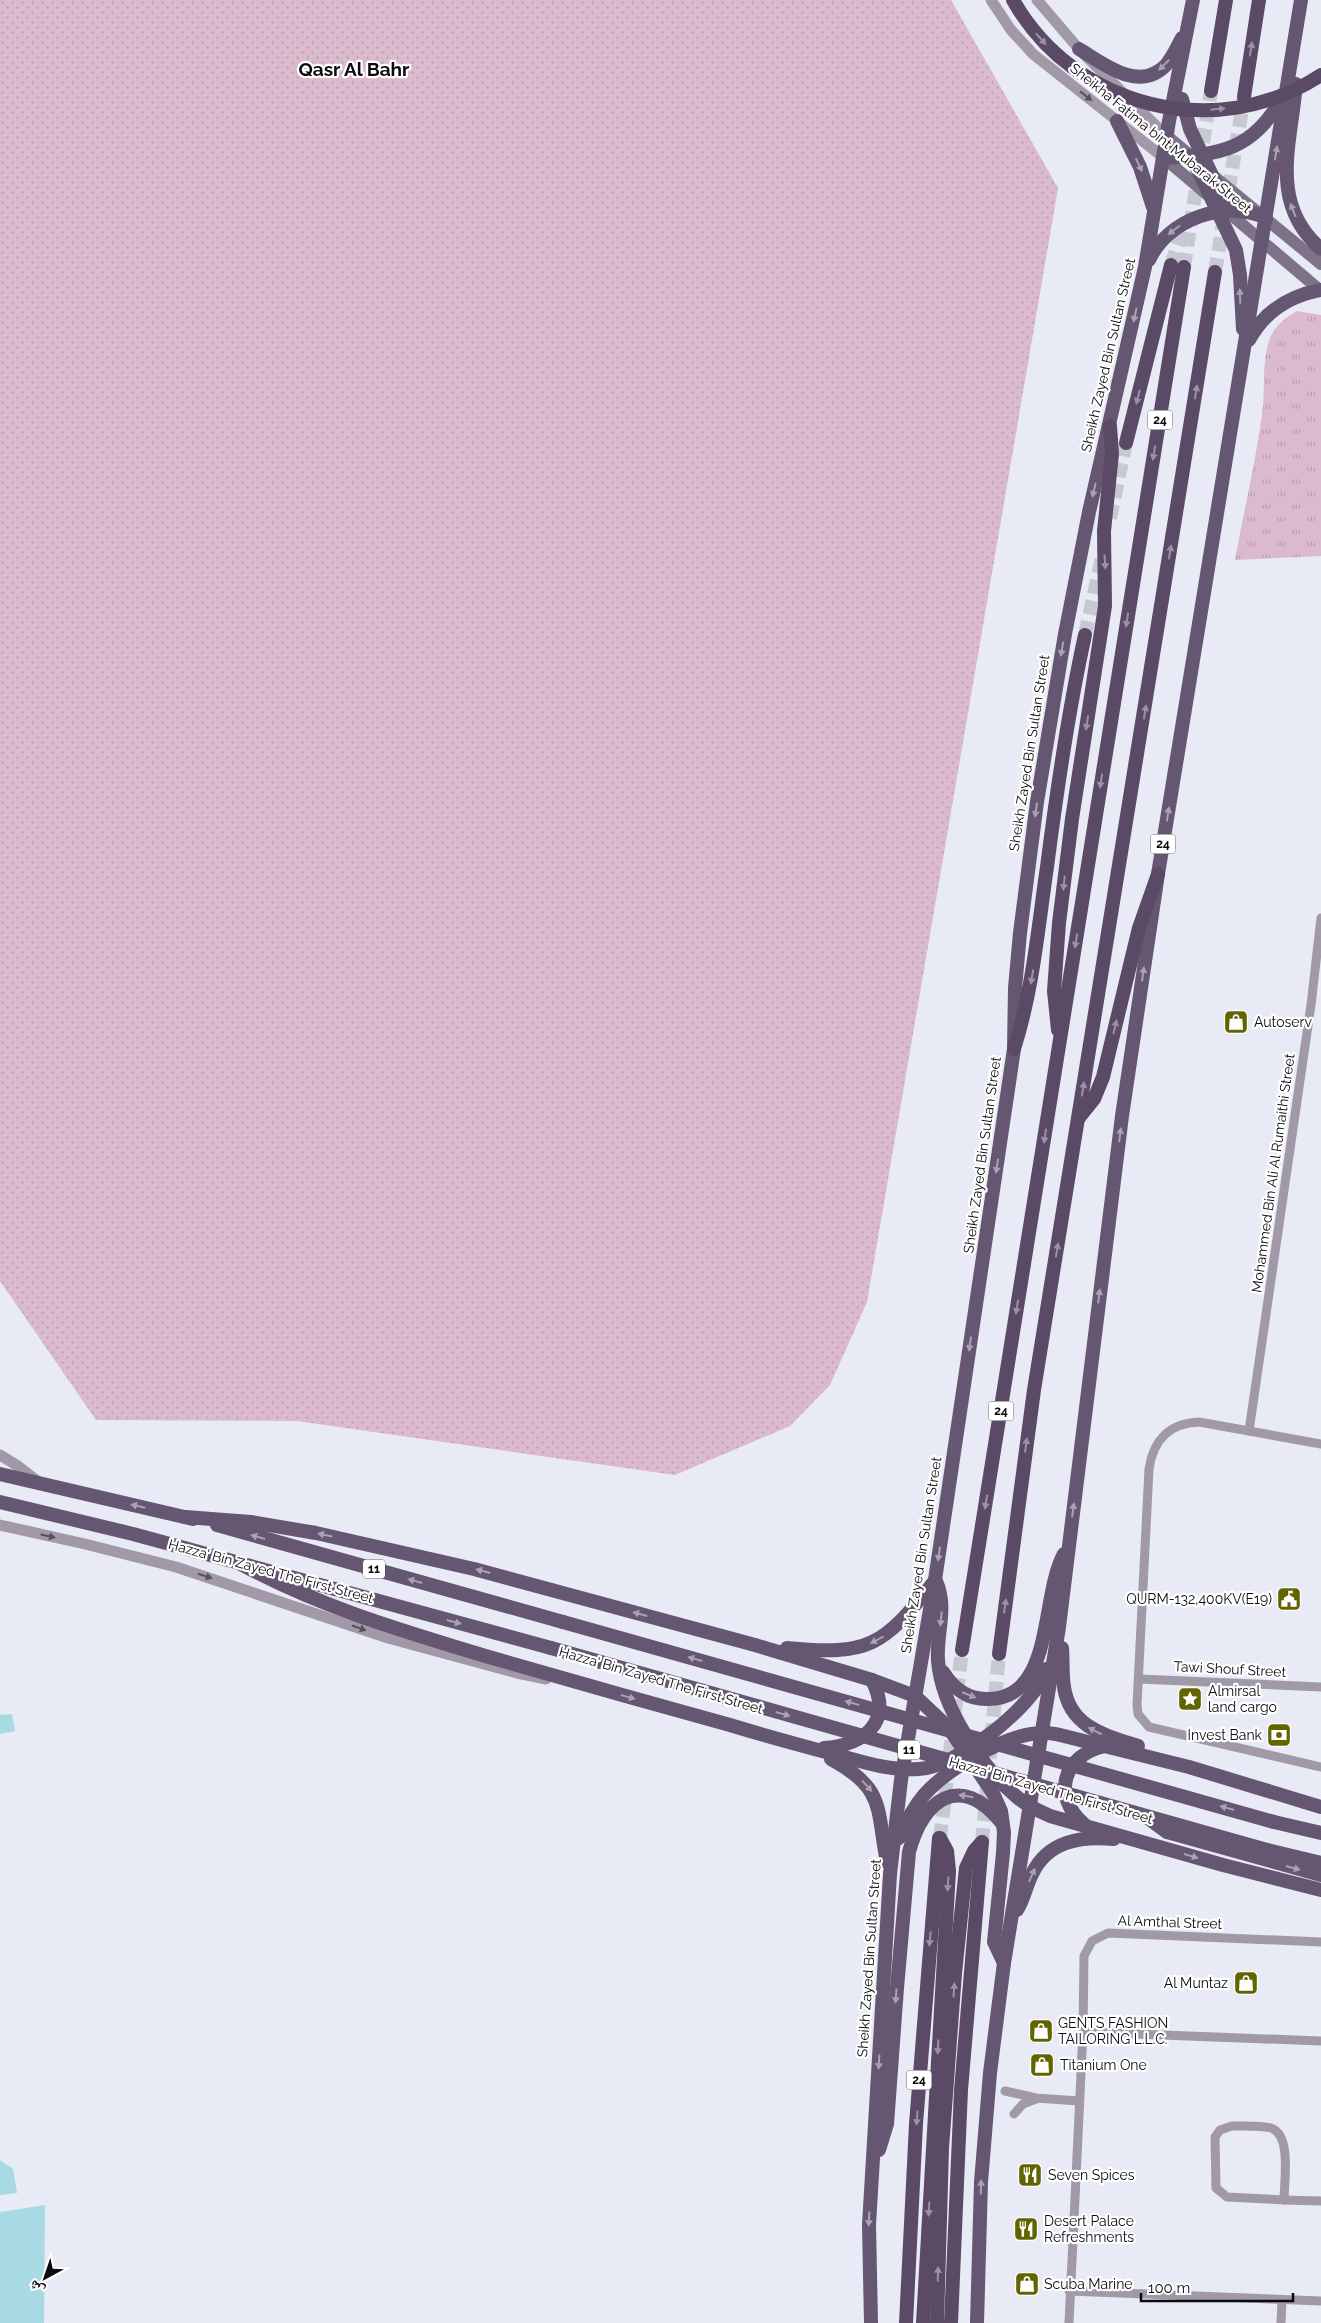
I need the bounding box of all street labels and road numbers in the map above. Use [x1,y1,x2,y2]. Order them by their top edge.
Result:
street label: Sheikha Fatima bint Mubarak Street [1067,60,1255,216]
street label: Sheikh Zayed Bin Sultan Street [1078,256,1138,454]
road number: 24 [1148,410,1172,430]
street label: Sheikh Zayed Bin Sultan Street [1006,653,1052,852]
road number: 24 [1150,834,1176,854]
street label: Mohammed Bin Ali Al Rumaithi Street [1248,1052,1298,1294]
street label: Sheikh Zayed Bin Sultan Street [960,1055,1004,1255]
road number: 24 [988,1402,1014,1420]
street label: Sheikh Zayed Bin Sultan Street [898,1455,944,1654]
street label: Hazza' Bin Zayed The First Street [167,1536,375,1606]
road number: 11 [363,1560,385,1578]
street label: Hazza' Bin Zayed The First Street [557,1643,765,1717]
street label: Tawi Shouf Street [1173,1658,1287,1680]
road number: 11 [898,1740,920,1760]
street label: Hazza' Bin Zayed The First Street [947,1753,1155,1827]
street label: Sheikh Zayed Bin Sultan Street [854,1858,884,2058]
street label: Al Amthal Street [1118,1912,1223,1932]
road number: 24 [906,2070,932,2090]

